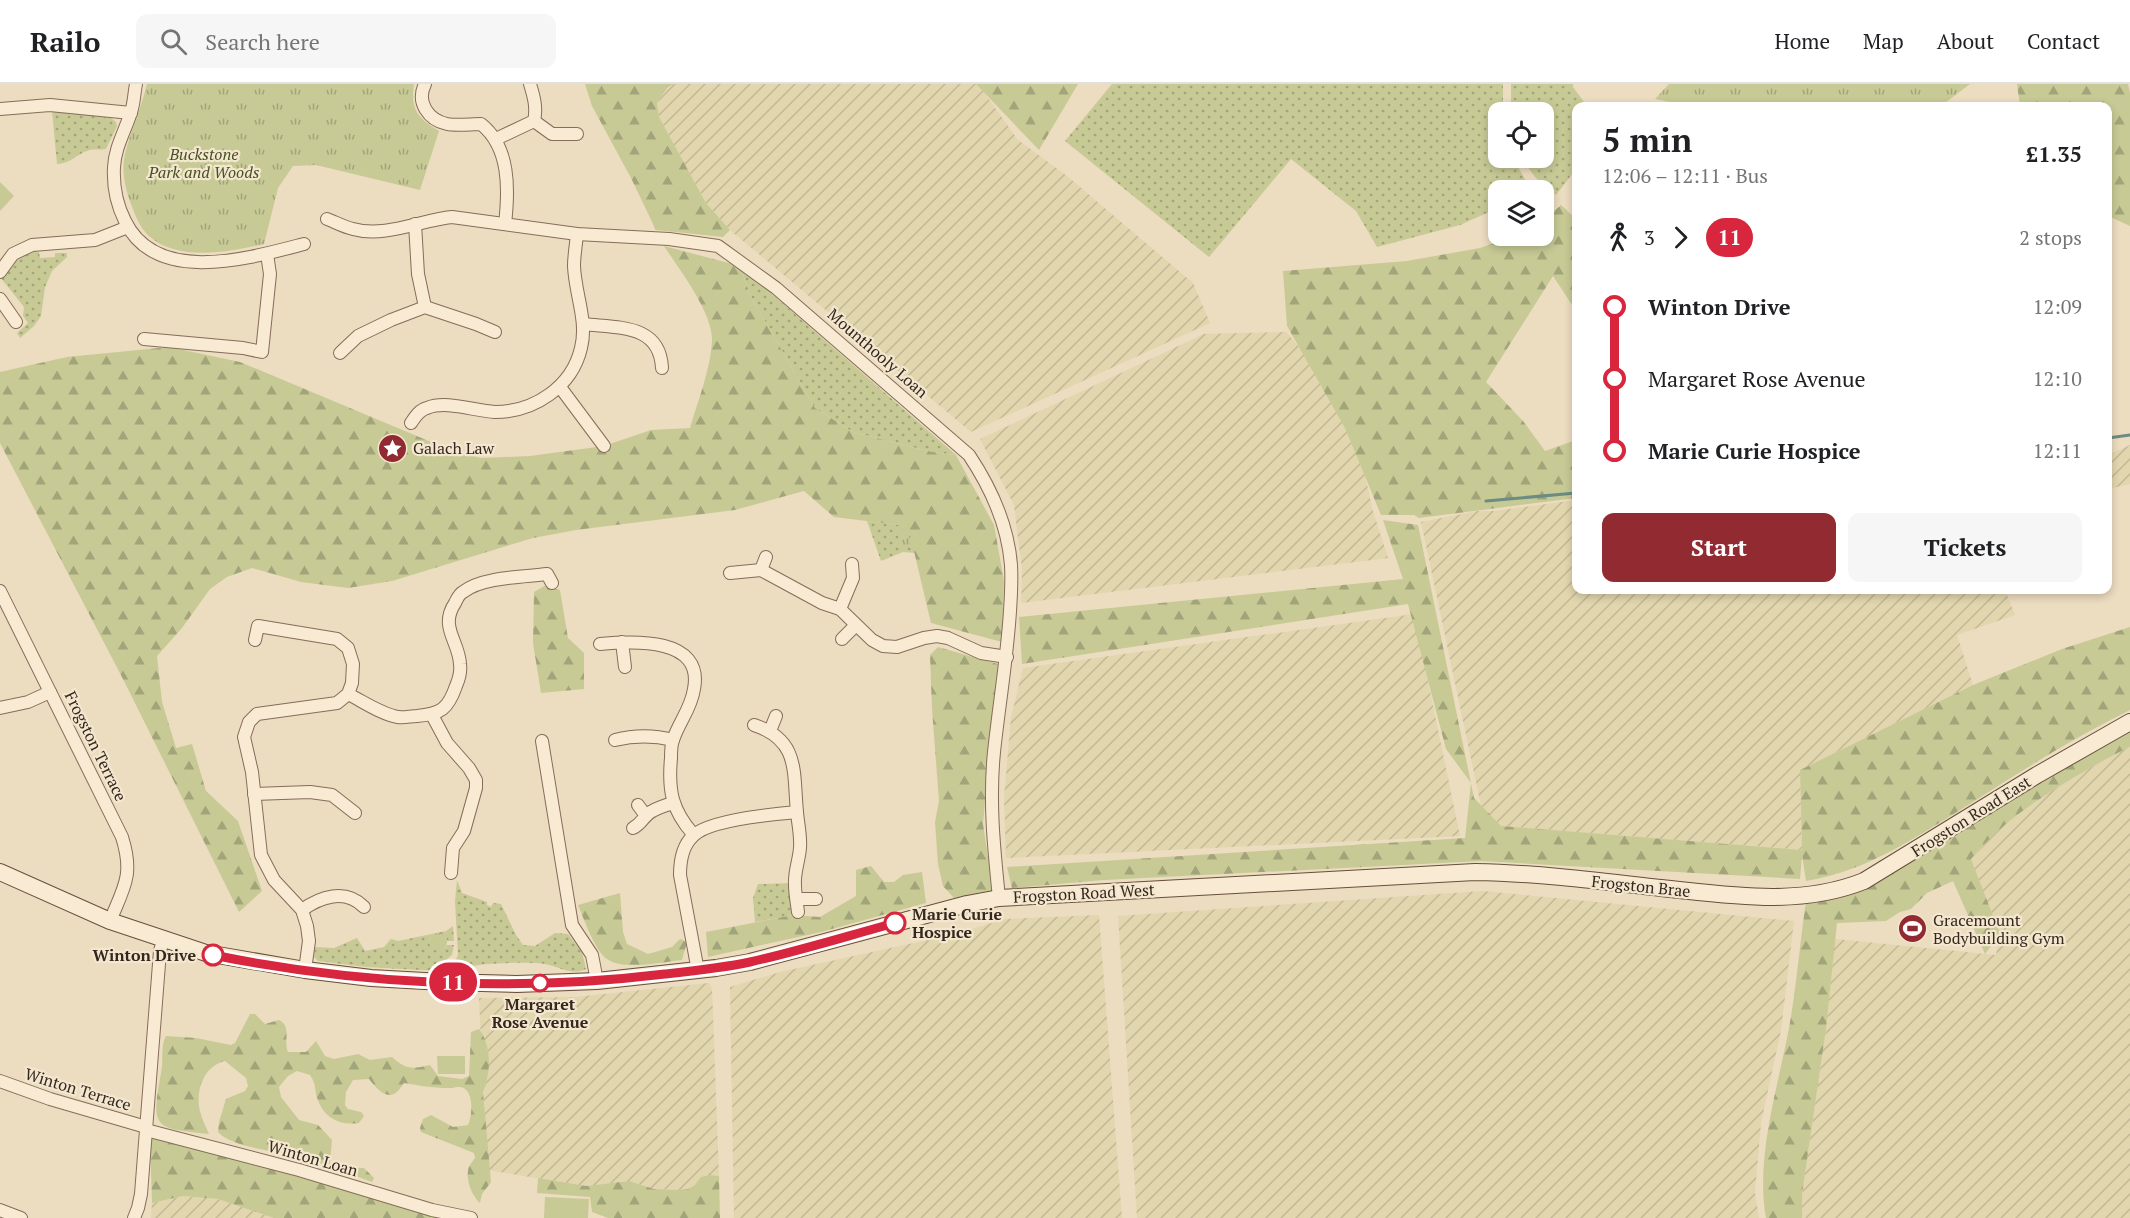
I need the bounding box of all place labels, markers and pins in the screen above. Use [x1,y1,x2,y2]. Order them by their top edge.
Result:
place icon: Galach Law [376,432,408,464]
place label: Galach Law [413,437,495,459]
place label: Marie Curie Hospice [912,903,1003,943]
place label: Gracemount Bodybuilding Gym [1933,909,2065,949]
marker: Marie Curie Hospice [884,912,906,934]
sports icon: Gracemount Bodybuilding Gym [1896,913,1928,945]
place label: Winton Drive [92,944,196,966]
marker: Winton Drive [202,944,224,966]
marker: Margaret Rose Avenue [531,974,549,992]
place label: Margaret Rose Avenue [492,993,589,1033]

